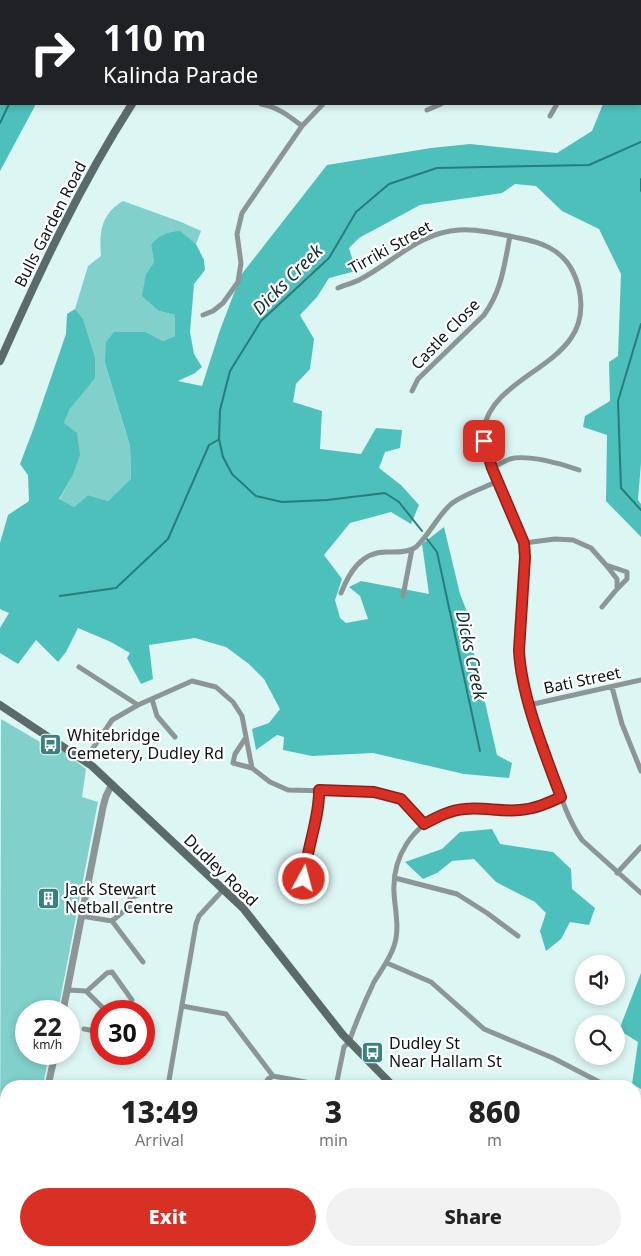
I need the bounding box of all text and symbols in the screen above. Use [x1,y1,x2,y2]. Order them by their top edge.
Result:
text: 110 m [103,14,206,61]
icon: right [20,20,85,85]
text: Kalinda Parade [103,59,258,89]
street label: Bulls Garden Road [9,157,91,291]
street label: Tirriki Street [344,215,436,279]
water label: Dicks Creek [247,238,328,319]
street label: Castle Close [406,294,484,374]
pin [463,420,505,462]
icon: arrive [470,427,498,455]
water label: Dicks Creek [451,608,493,703]
street label: Bati Street [542,661,623,699]
place label: Whitebridge Cemetery, Dudley Rd [67,724,224,764]
bus stop icon: Whitebridge Cemetery, Dudley Rd [39,732,63,756]
street label: Dudley Road [179,829,263,911]
position arrow [277,852,329,904]
place label: Jack Stewart Netball Centre [63,878,173,918]
building icon: Jack Stewart Netball Centre [37,886,61,910]
map controls [575,955,625,1065]
button: sound [575,955,625,1005]
speed limit sign: 30 [90,1000,155,1065]
text: 22 [33,1009,62,1043]
button: search [575,1015,625,1065]
place label: Dudley St Near Hallam St [389,1032,502,1072]
text: km/h [33,1036,62,1053]
bus stop icon: Dudley St Near Hallam St [361,1040,385,1064]
text: 13:49 [121,1091,198,1132]
text: 3 [325,1091,342,1132]
text: 860 [468,1091,520,1132]
text: Arrival [135,1129,184,1151]
text: min [319,1129,348,1151]
text: m [487,1129,502,1151]
button: Exit [20,1188,316,1246]
button: Share [326,1188,621,1246]

